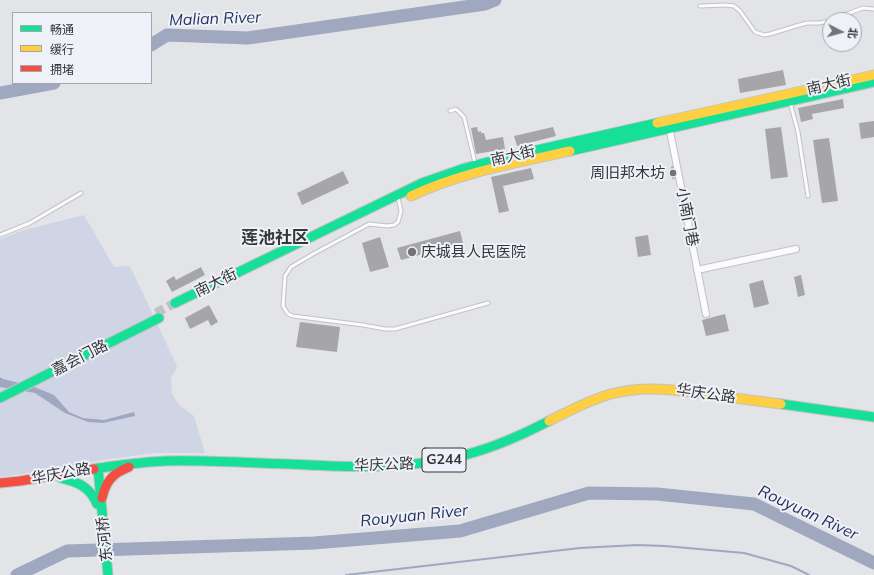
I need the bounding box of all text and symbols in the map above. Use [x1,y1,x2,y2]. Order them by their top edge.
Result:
water label: Malian River [169,8,261,30]
legend [12,12,152,84]
north arrow [822,12,862,52]
text: 畅通 [50,22,74,37]
text: 北 [845,27,860,39]
text: 缓行 [50,42,74,57]
text: 拥堵 [50,62,74,77]
street label: 南大街 [805,71,853,99]
street label: 南大街 [489,142,537,170]
place label: 周旧邦木坊 [590,164,665,182]
marker: 周旧邦木坊 [668,168,678,178]
street label: 小南门巷 [672,186,702,248]
district label: 莲池社区 [241,228,309,248]
place label: 庆城县人民医院 [421,243,526,261]
marker: 庆城县人民医院 [406,246,418,258]
street label: 南大街 [192,265,240,301]
street label: 嘉会门路 [49,336,111,380]
street label: 华庆公路 [675,381,737,407]
road number: G244 [422,448,466,472]
street label: 华庆公路 [354,455,414,475]
street label: 华庆公路 [30,460,92,488]
water label: Rouyuan River [755,481,861,545]
water label: Rouyuan River [359,501,469,531]
street label: 东河桥 [94,516,116,562]

